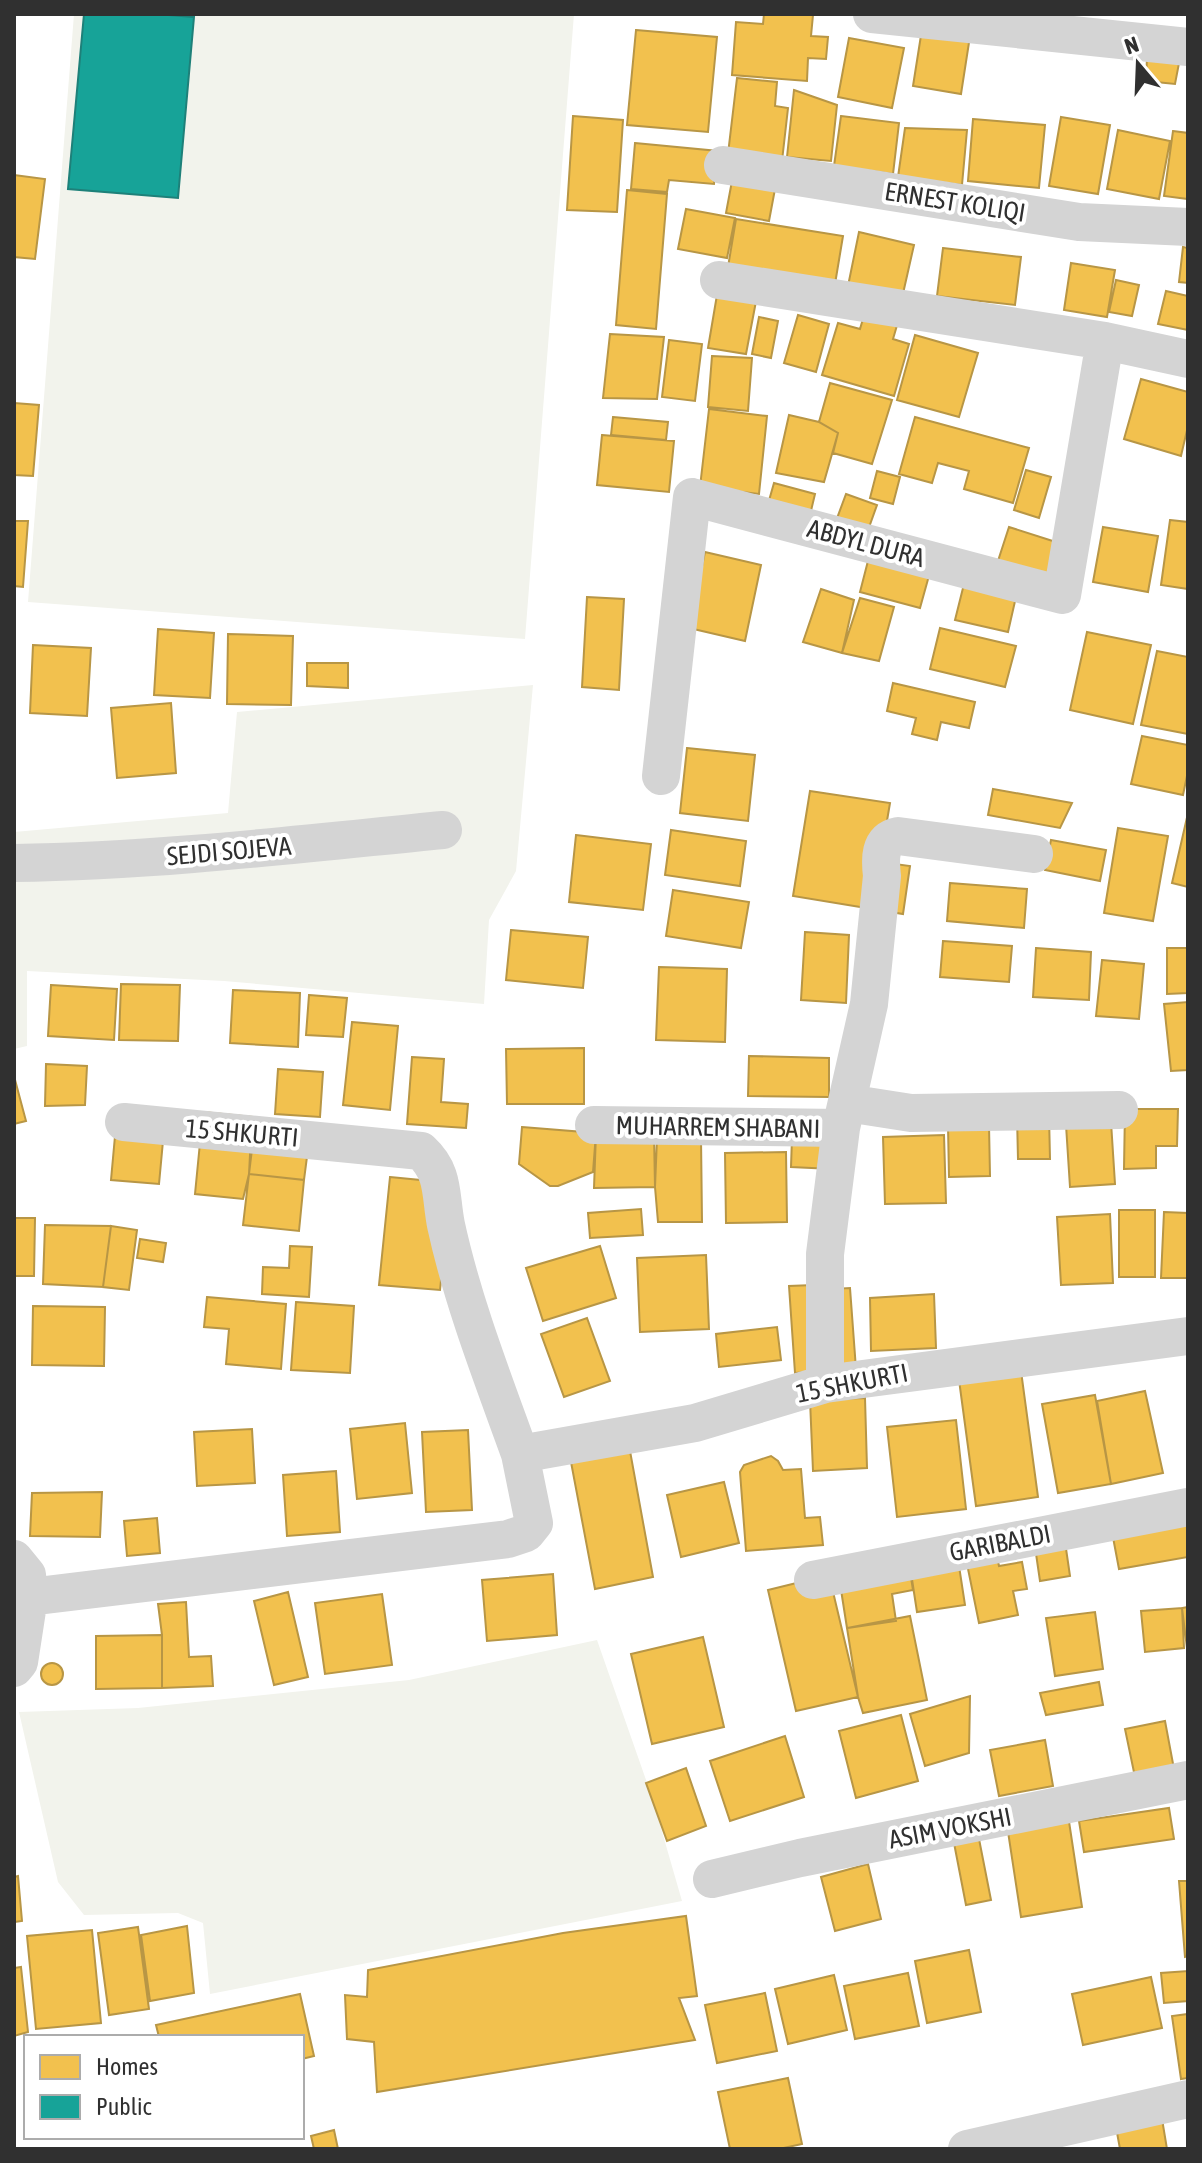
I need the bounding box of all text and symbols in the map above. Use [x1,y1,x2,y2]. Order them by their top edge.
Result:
north arrow [1098,24,1178,104]
text: N [1121,31,1142,59]
street label: ERNEST KOLIQI [883,176,1027,228]
street label: ABDYL DURA [804,513,928,573]
street label: SEJDI SOJEVA [166,831,293,871]
street label: MUHARREM SHABANI [616,1110,820,1144]
street label: 15 SHKURTI [184,1113,300,1153]
street label: 15 SHKURTI [794,1357,910,1409]
street label: GARIBALDI [947,1518,1053,1568]
street label: ASIM VOKSHI [886,1801,1014,1855]
legend [24,2035,304,2139]
text: Homes [96,2053,158,2080]
text: Public [96,2093,152,2120]

